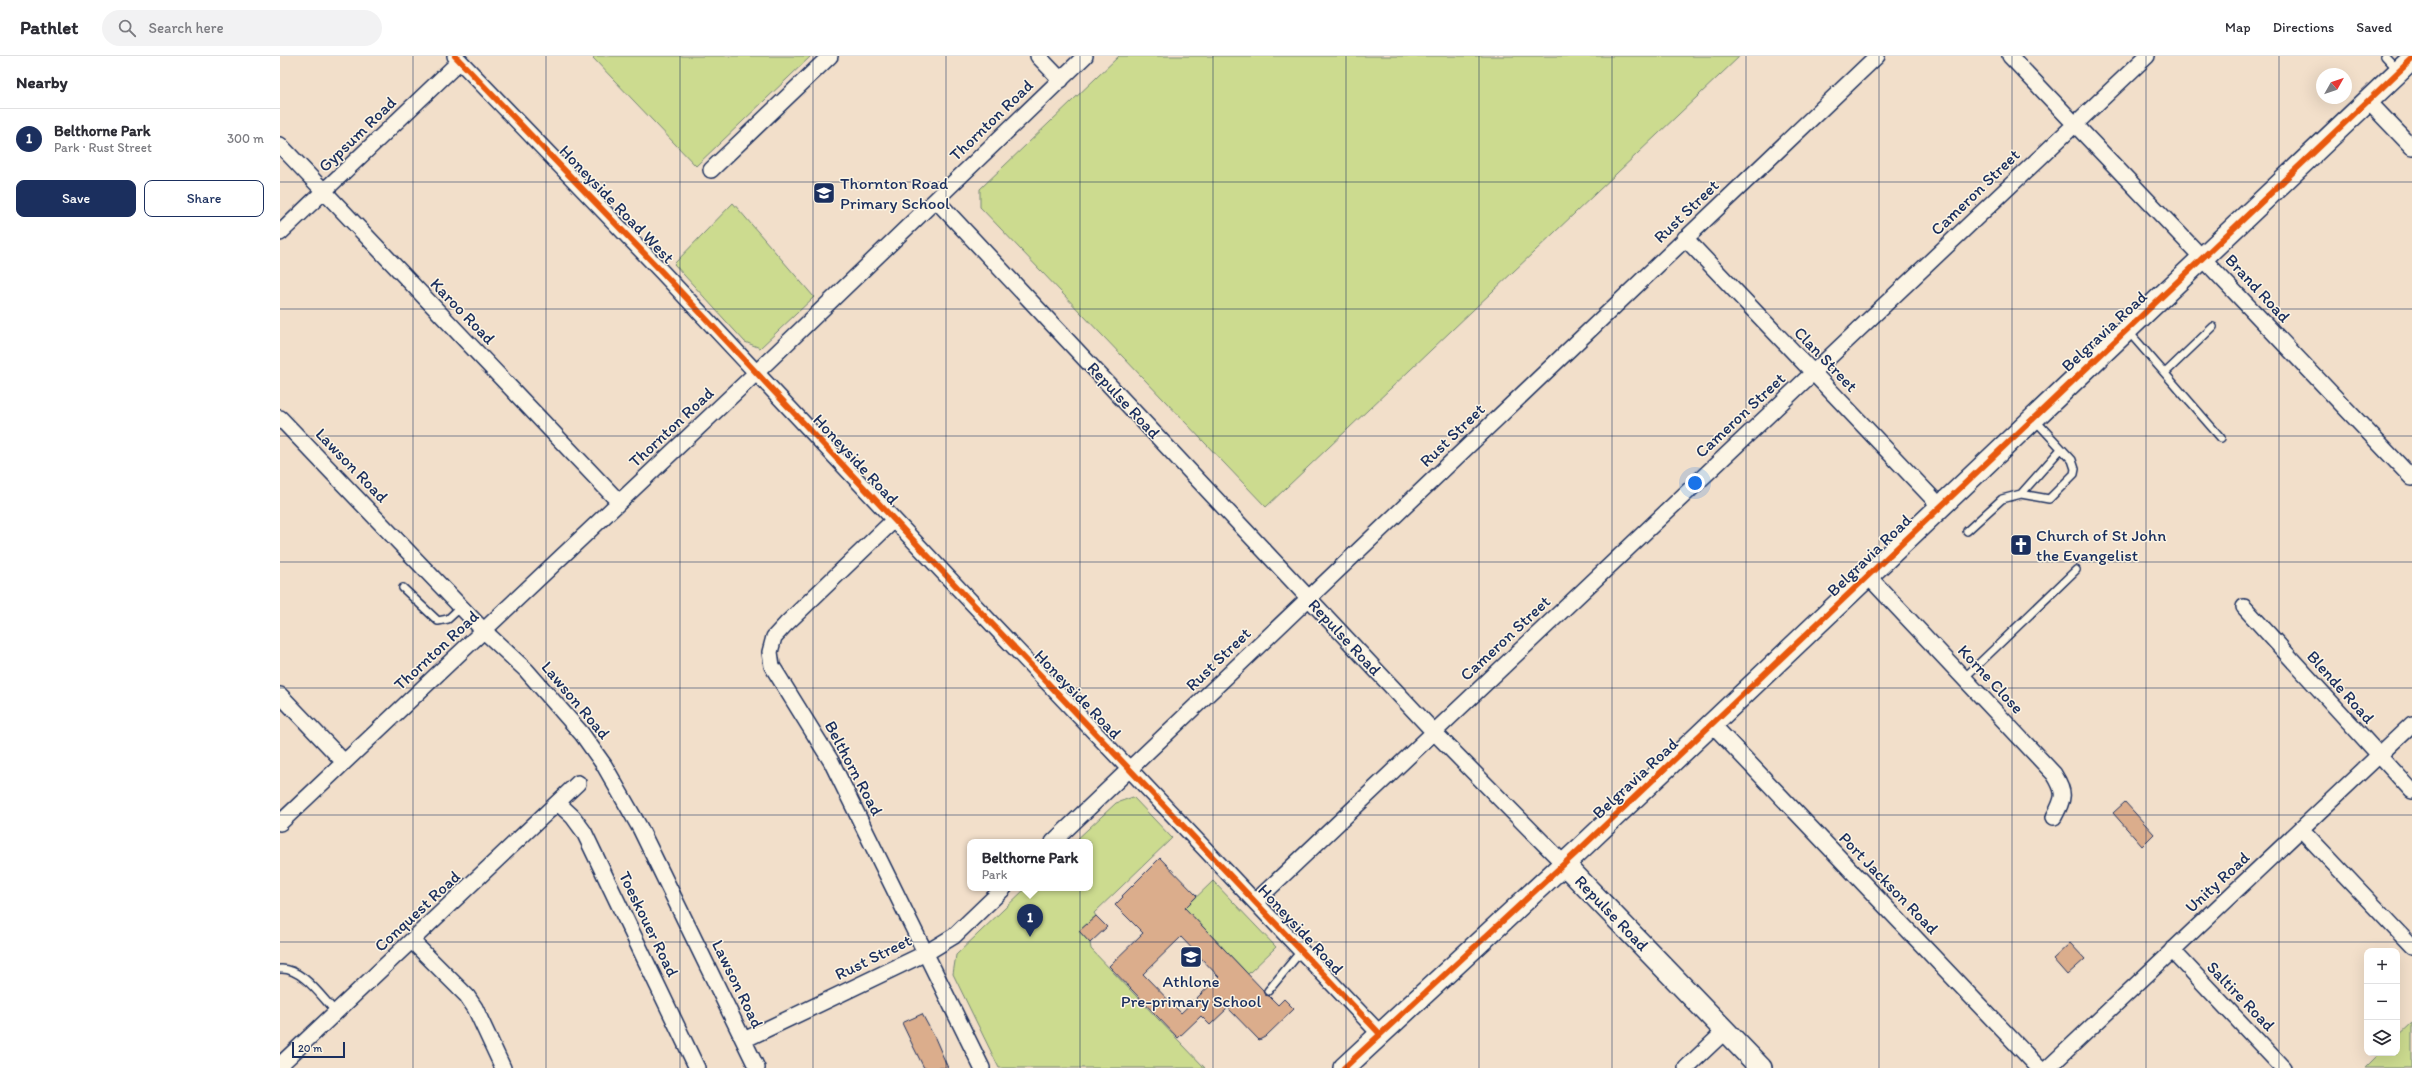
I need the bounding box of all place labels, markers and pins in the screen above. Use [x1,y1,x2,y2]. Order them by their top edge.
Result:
place label: Thornton Road Primary School [840,173,950,213]
school or university icon: Thornton Road Primary School [811,180,837,206]
place label: Church of St John the Evangelist [2036,525,2166,565]
church icon: Church of St John the Evangelist [2008,532,2034,558]
pin: 1 [1017,904,1043,937]
school or university icon: Athlone Pre-primary School [1178,944,1204,970]
place label: Athlone Pre-primary School [1121,971,1262,1011]

